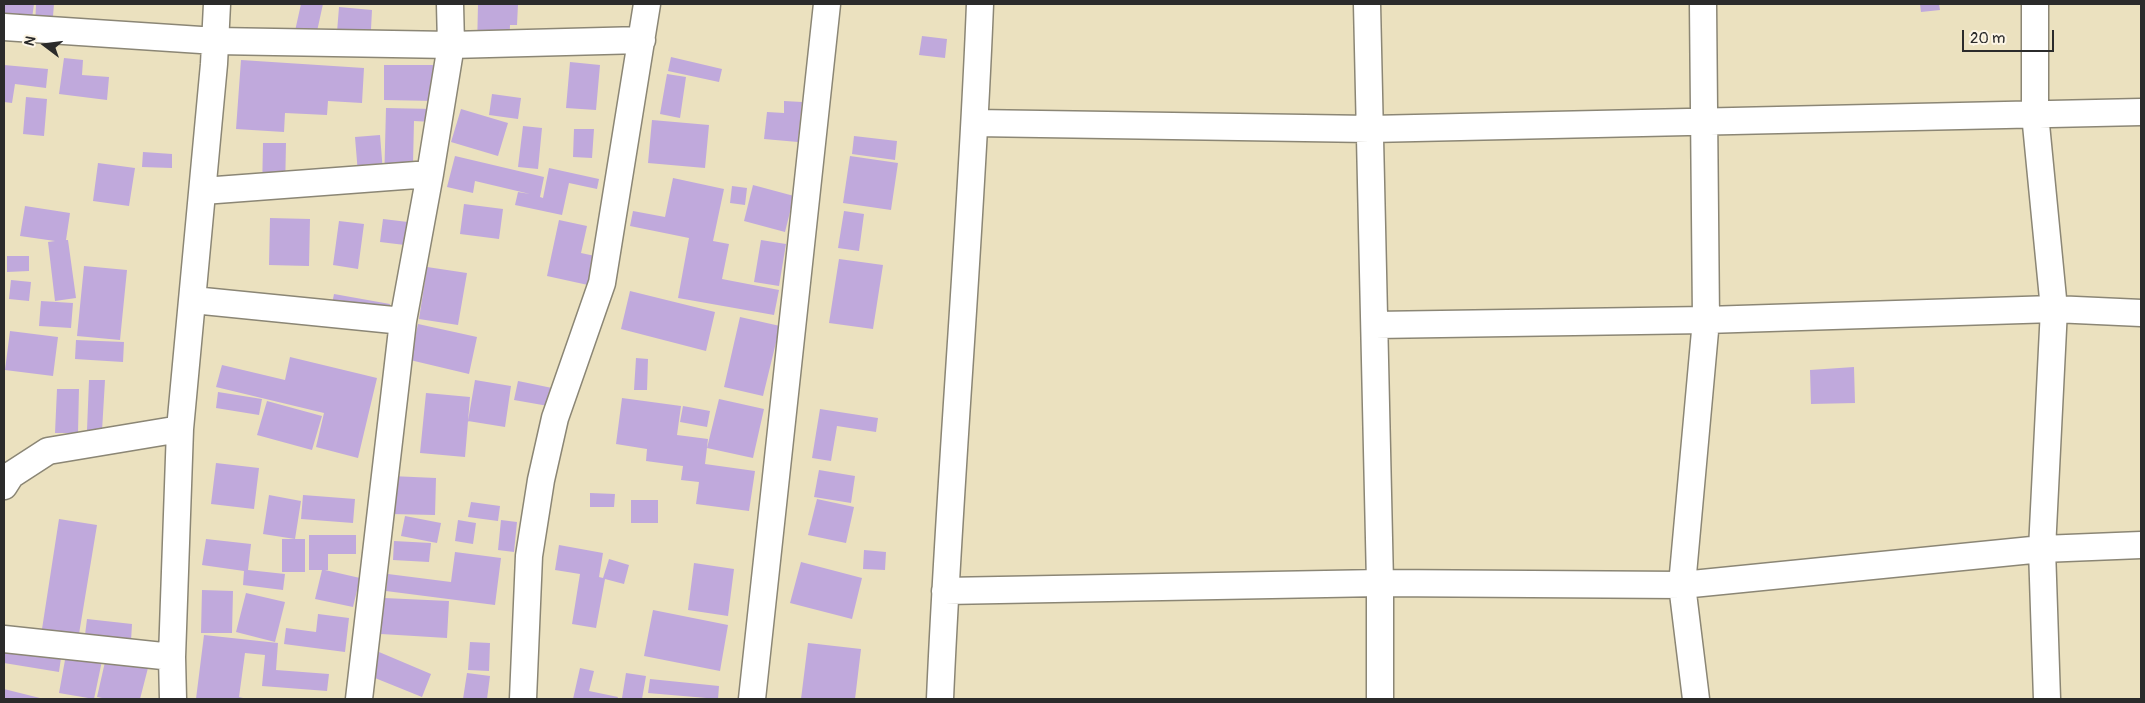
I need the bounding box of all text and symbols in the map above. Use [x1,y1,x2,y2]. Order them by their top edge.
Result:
north arrow [20,20,70,70]
scale bar [1965,20,2058,52]
text: 20 m [1970,29,2005,48]
text: N [21,34,39,48]

